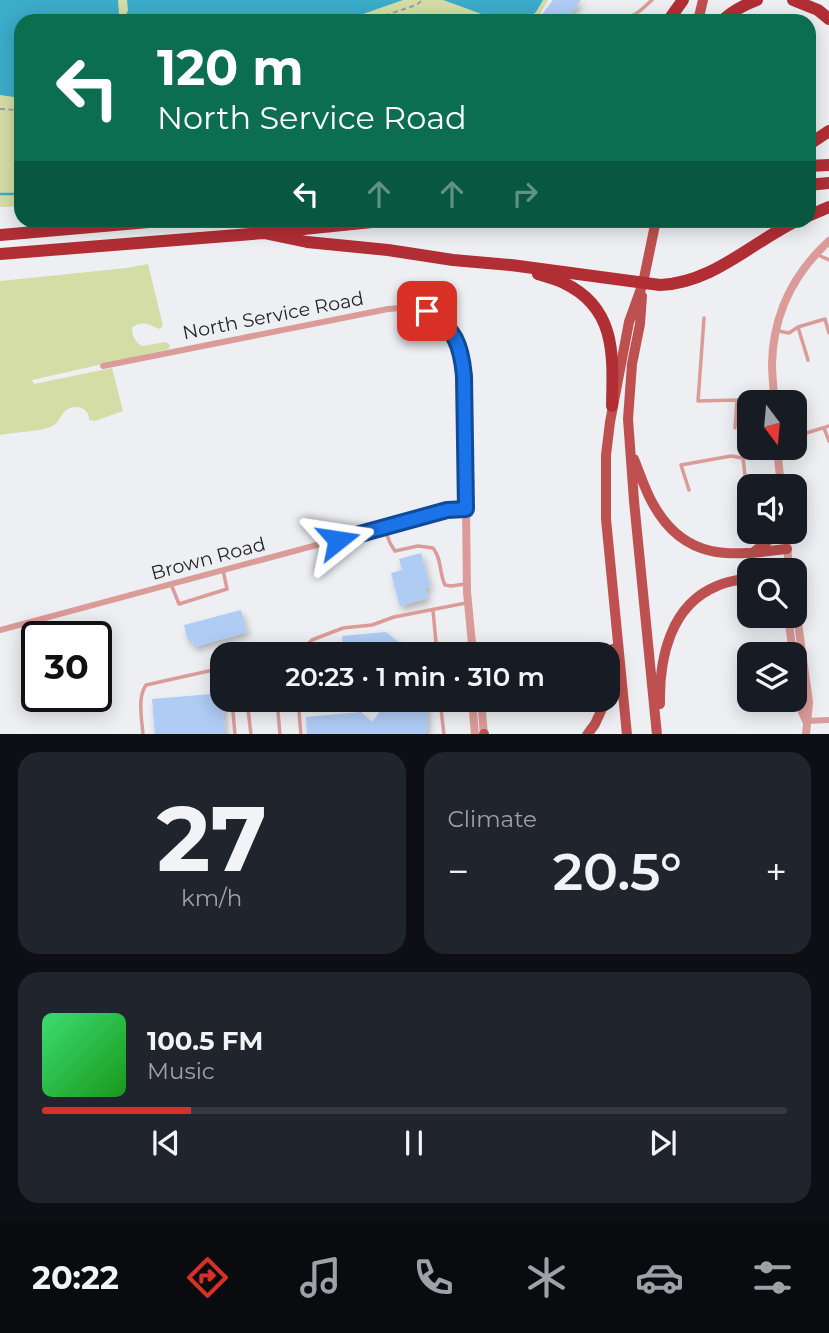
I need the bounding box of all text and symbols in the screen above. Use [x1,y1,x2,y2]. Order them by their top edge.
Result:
text: 120 m [157,38,304,97]
icon: left [42,42,133,133]
text: North Service Road [157,98,467,137]
icon: left [287,175,325,213]
icon: ahead [360,175,398,213]
icon: ahead [433,175,471,213]
icon: right [506,175,544,213]
pin [397,281,457,341]
street label: North Service Road [181,287,366,344]
icon: arrive [408,292,446,330]
north arrow [737,390,807,460]
map controls [737,390,807,712]
button: sound [737,474,807,544]
position arrow [301,503,375,577]
street label: Brown Road [148,532,268,585]
button: search [737,558,807,628]
speed limit sign: 30 [21,621,112,712]
button: layers [737,642,807,712]
text: 20:23 · 1 min · 310 m [285,661,545,693]
text: 27 [157,783,267,894]
text: Climate [448,805,537,833]
text: 20.5° [553,840,682,903]
text: − [448,848,469,895]
text: + [765,848,787,895]
text: km/h [181,884,242,912]
text: 100.5 FM [147,1025,263,1057]
text: Music [147,1057,215,1085]
icon: previous [147,1124,185,1162]
icon: pause [395,1124,433,1162]
icon: next [644,1124,682,1162]
icon: directions [183,1253,232,1302]
icon: music [296,1253,345,1302]
icon: phone [409,1253,458,1302]
icon: climate [522,1253,571,1302]
icon: car [635,1253,684,1302]
icon: filters [748,1253,797,1302]
text: 20:22 [32,1258,119,1297]

